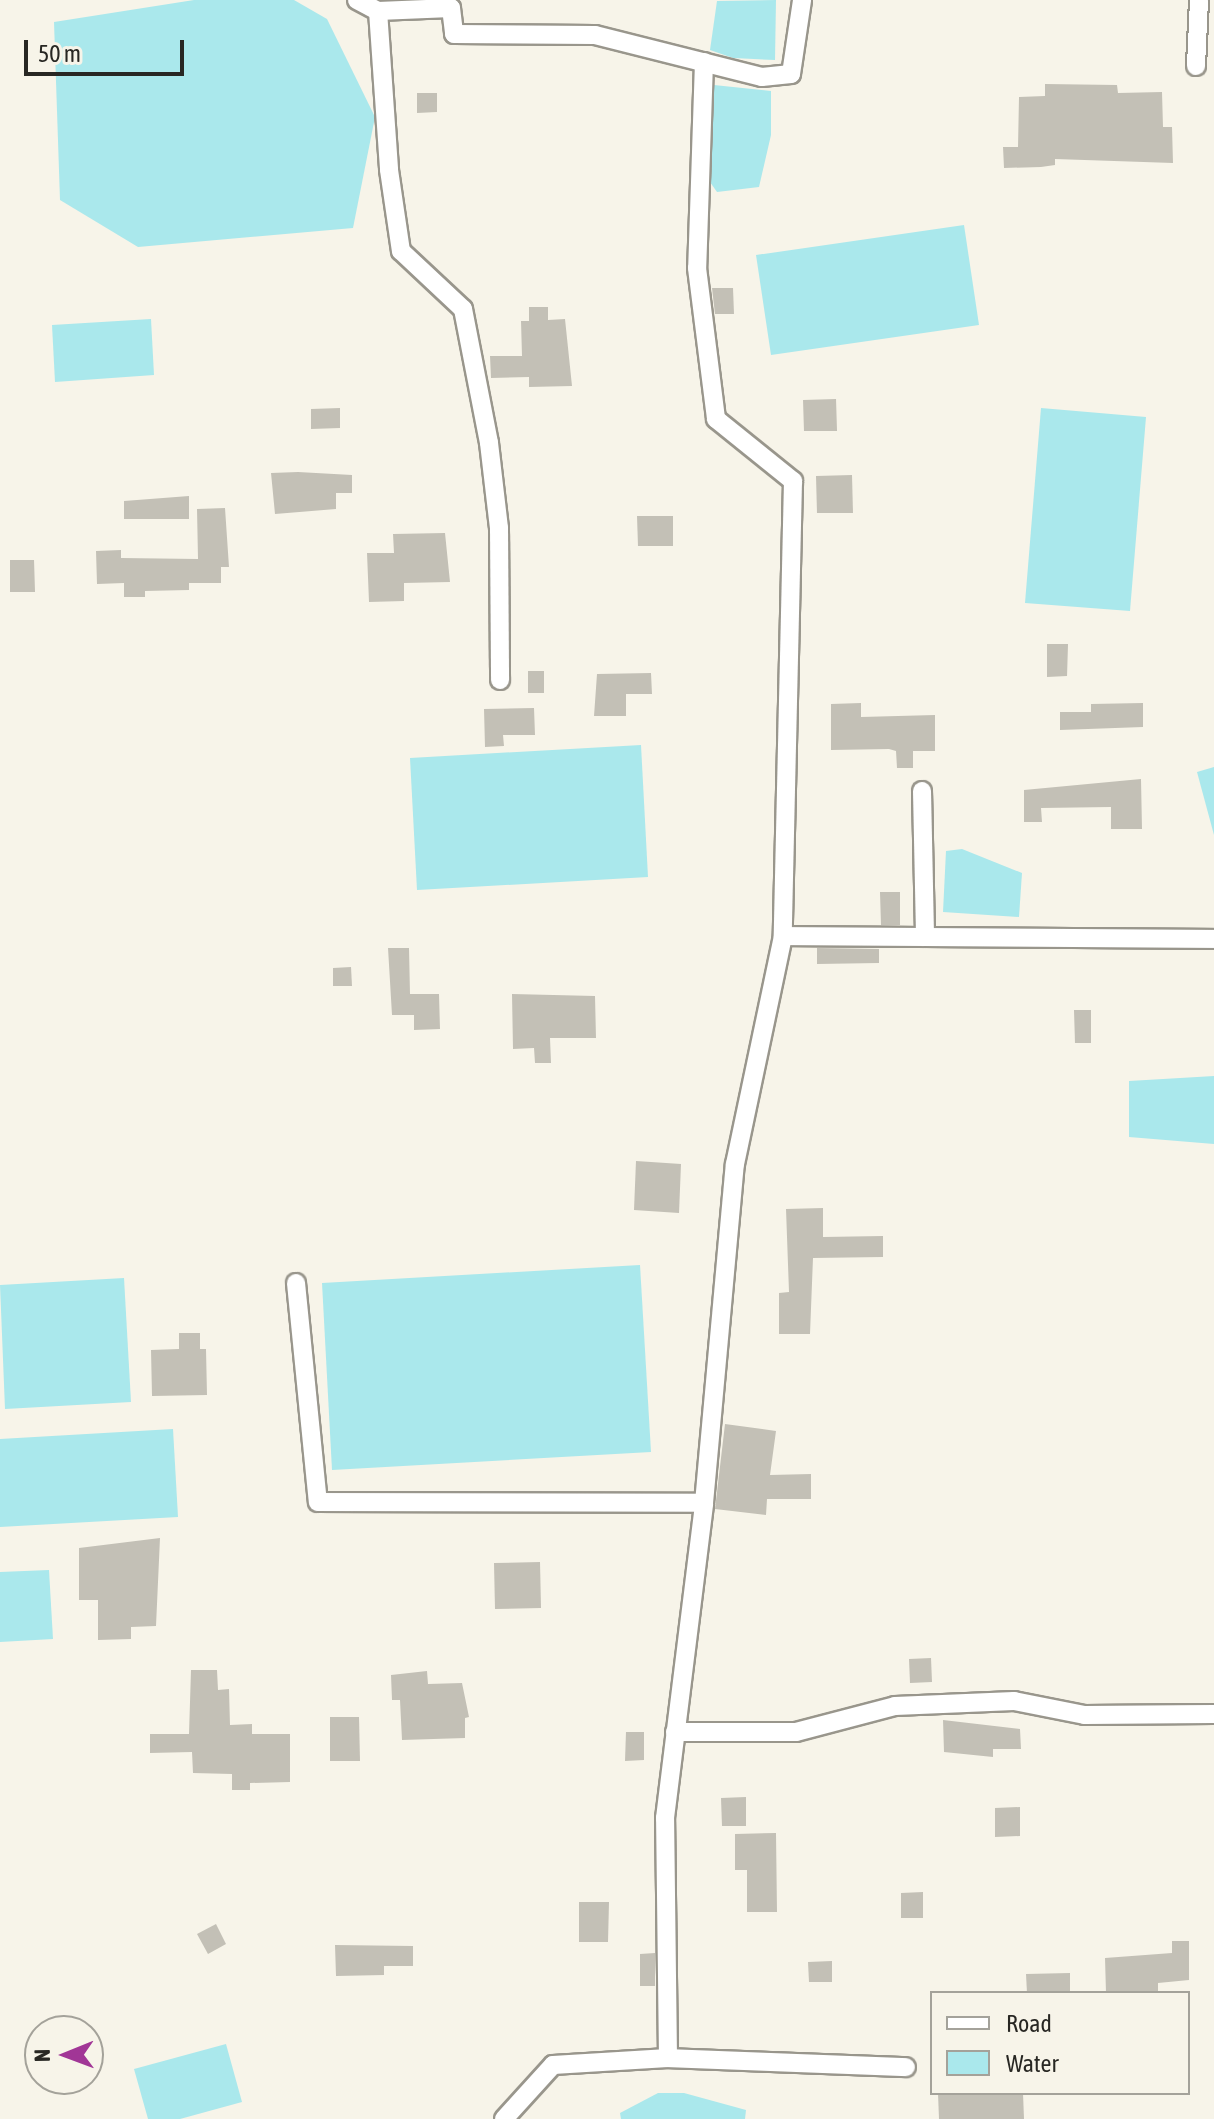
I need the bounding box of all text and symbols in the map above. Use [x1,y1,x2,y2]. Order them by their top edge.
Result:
scale bar [28,24,188,74]
text: 50 m [38,40,81,67]
legend [930,1991,1190,2095]
text: Road [1006,2010,1052,2037]
north arrow [24,2015,104,2095]
text: N [29,2049,55,2062]
text: Water [1006,2050,1059,2077]

